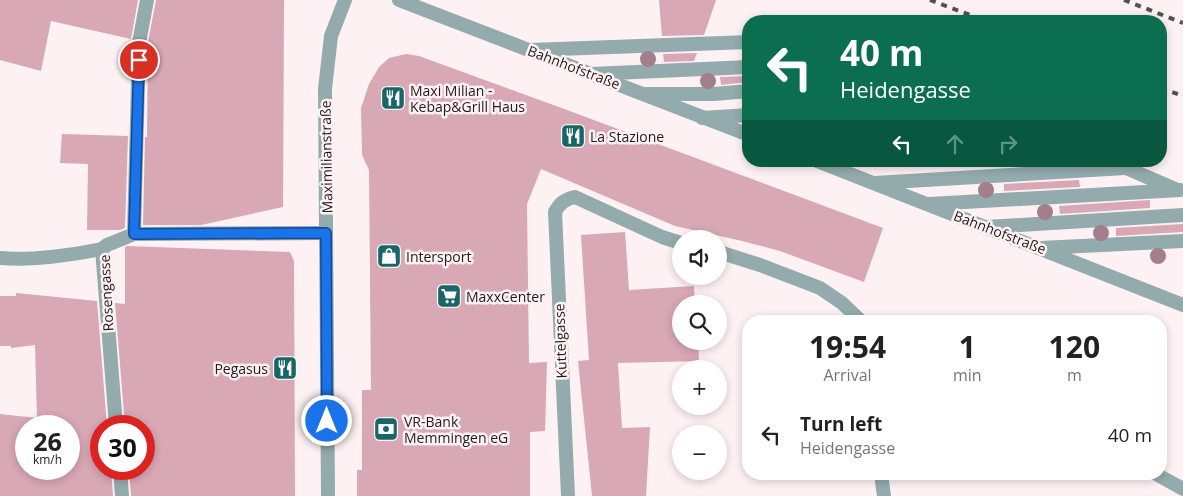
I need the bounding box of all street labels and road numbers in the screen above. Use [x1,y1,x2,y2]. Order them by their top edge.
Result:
street label: Bahnhofstraße [525,41,623,93]
street label: Maximilianstraße [316,100,336,214]
street label: Bahnhofstraße [951,206,1049,258]
street label: Rosengasse [94,254,117,332]
street label: Kuttelgasse [549,303,571,379]

